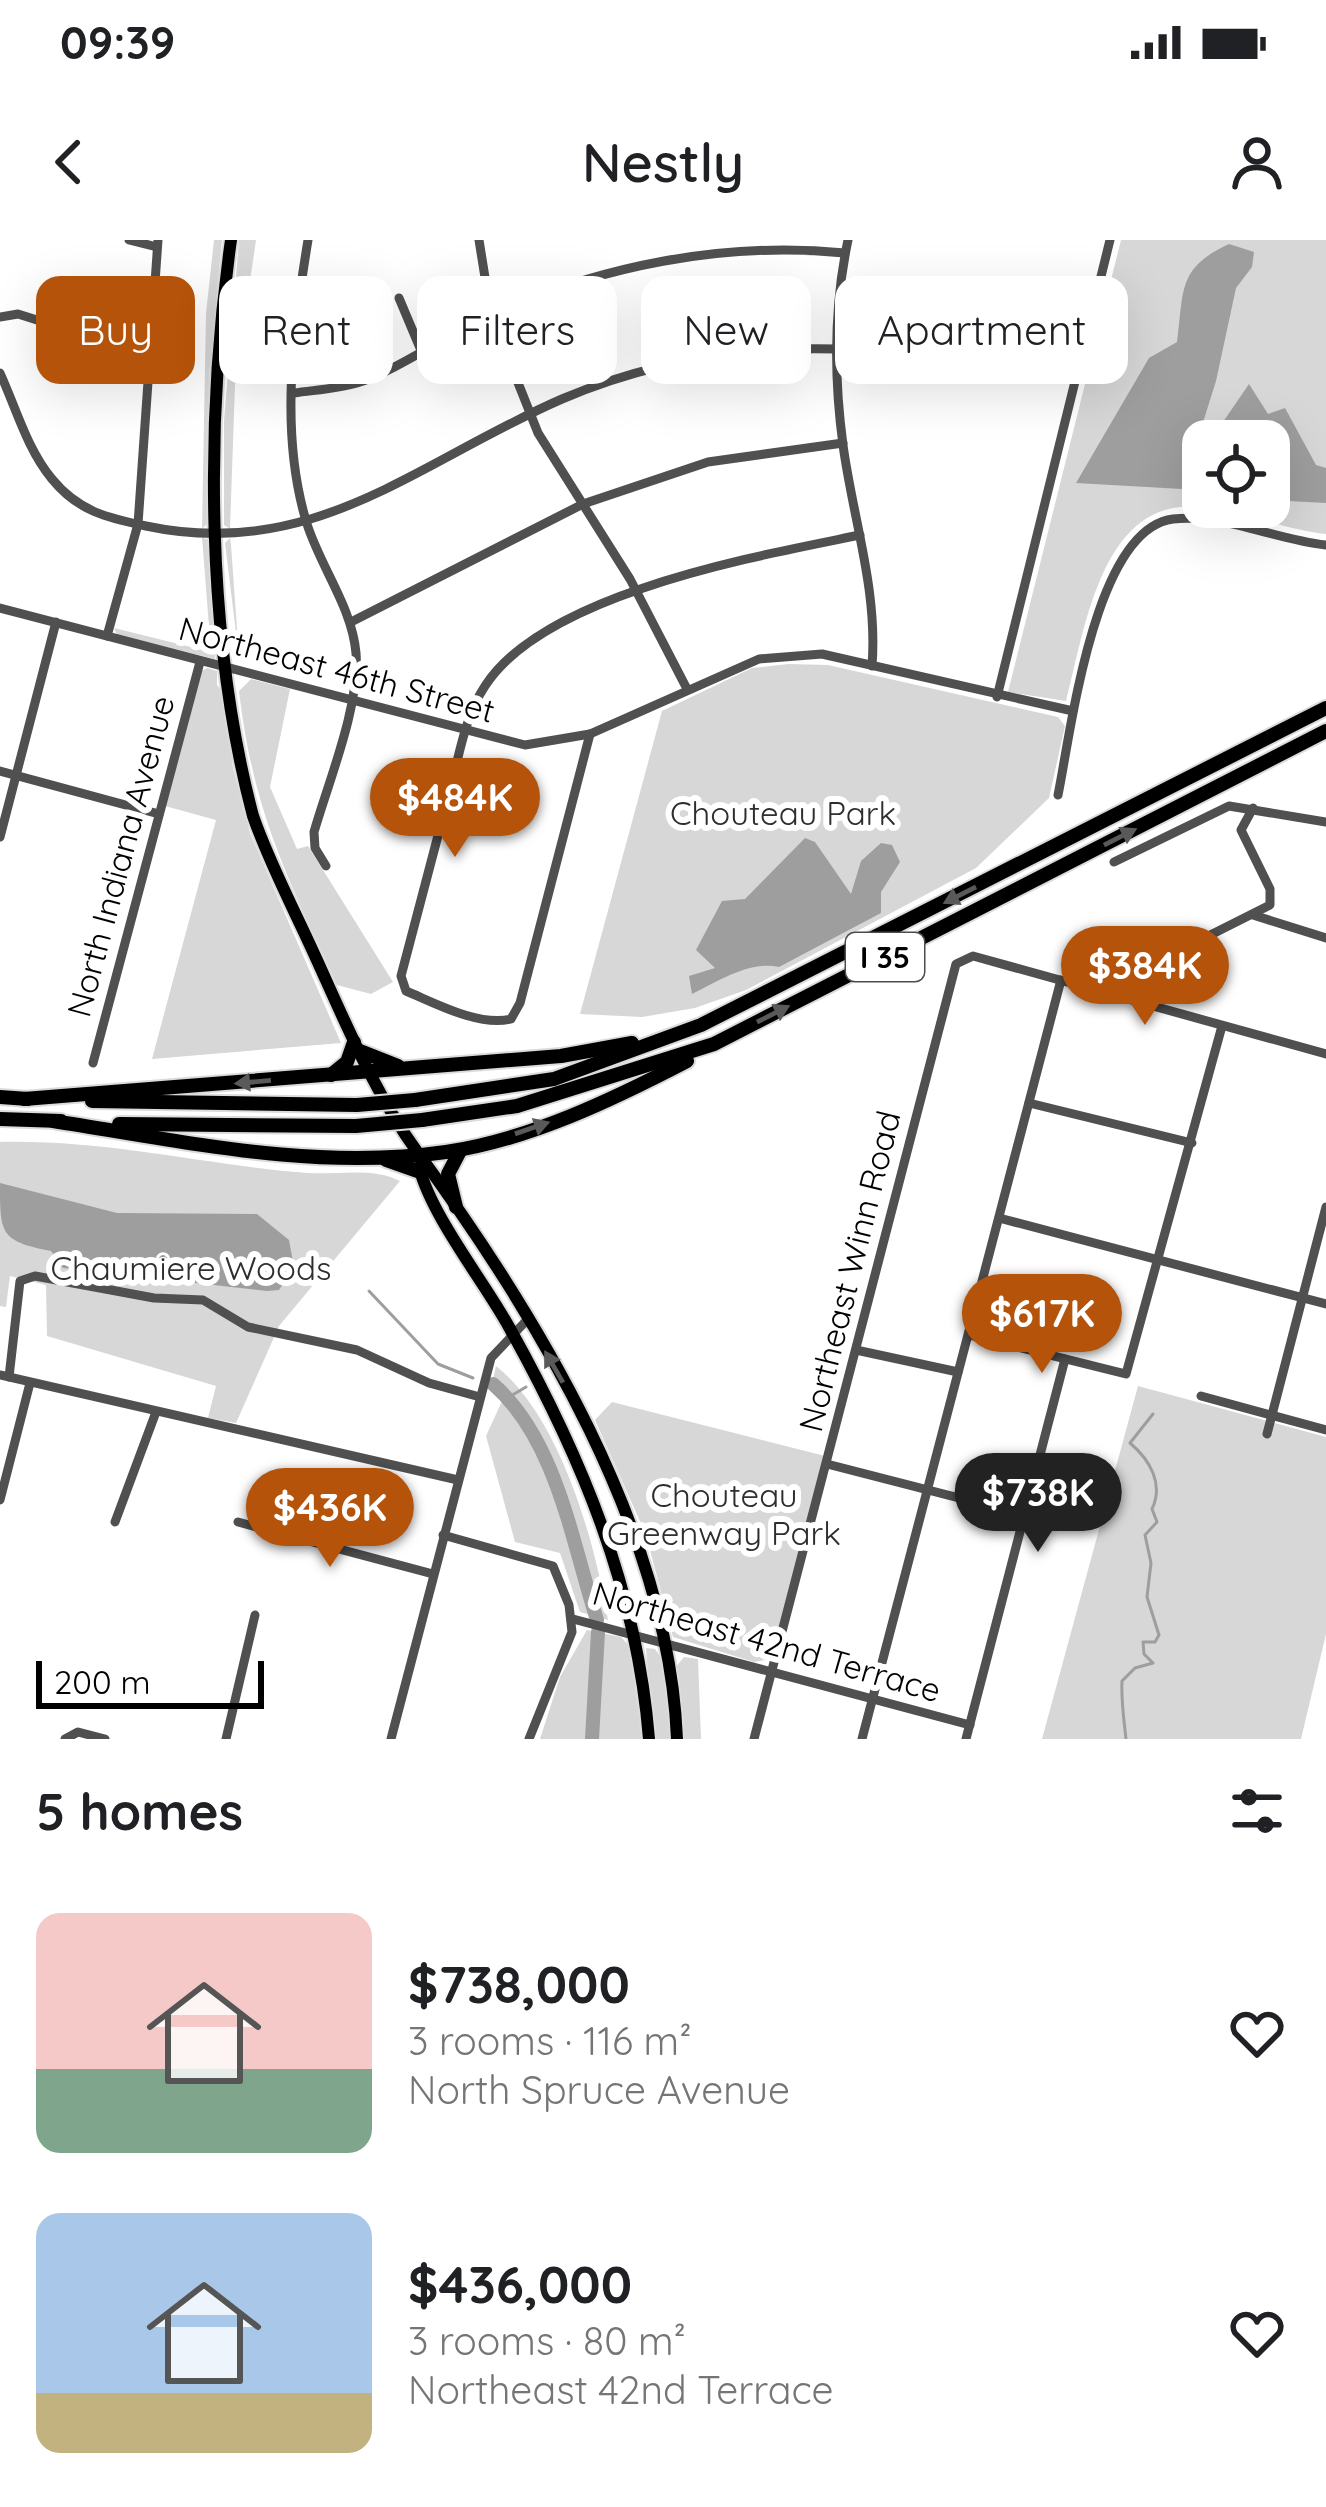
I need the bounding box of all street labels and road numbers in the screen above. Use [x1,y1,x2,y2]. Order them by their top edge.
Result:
street label: Northeast 46th Street [175,607,499,731]
street label: North Indiana Avenue [57,691,183,1021]
road number: I 35 [846,933,924,981]
street label: Northeast Winn Road [789,1106,909,1436]
street label: Northeast 42nd Terrace [588,1572,946,1710]

